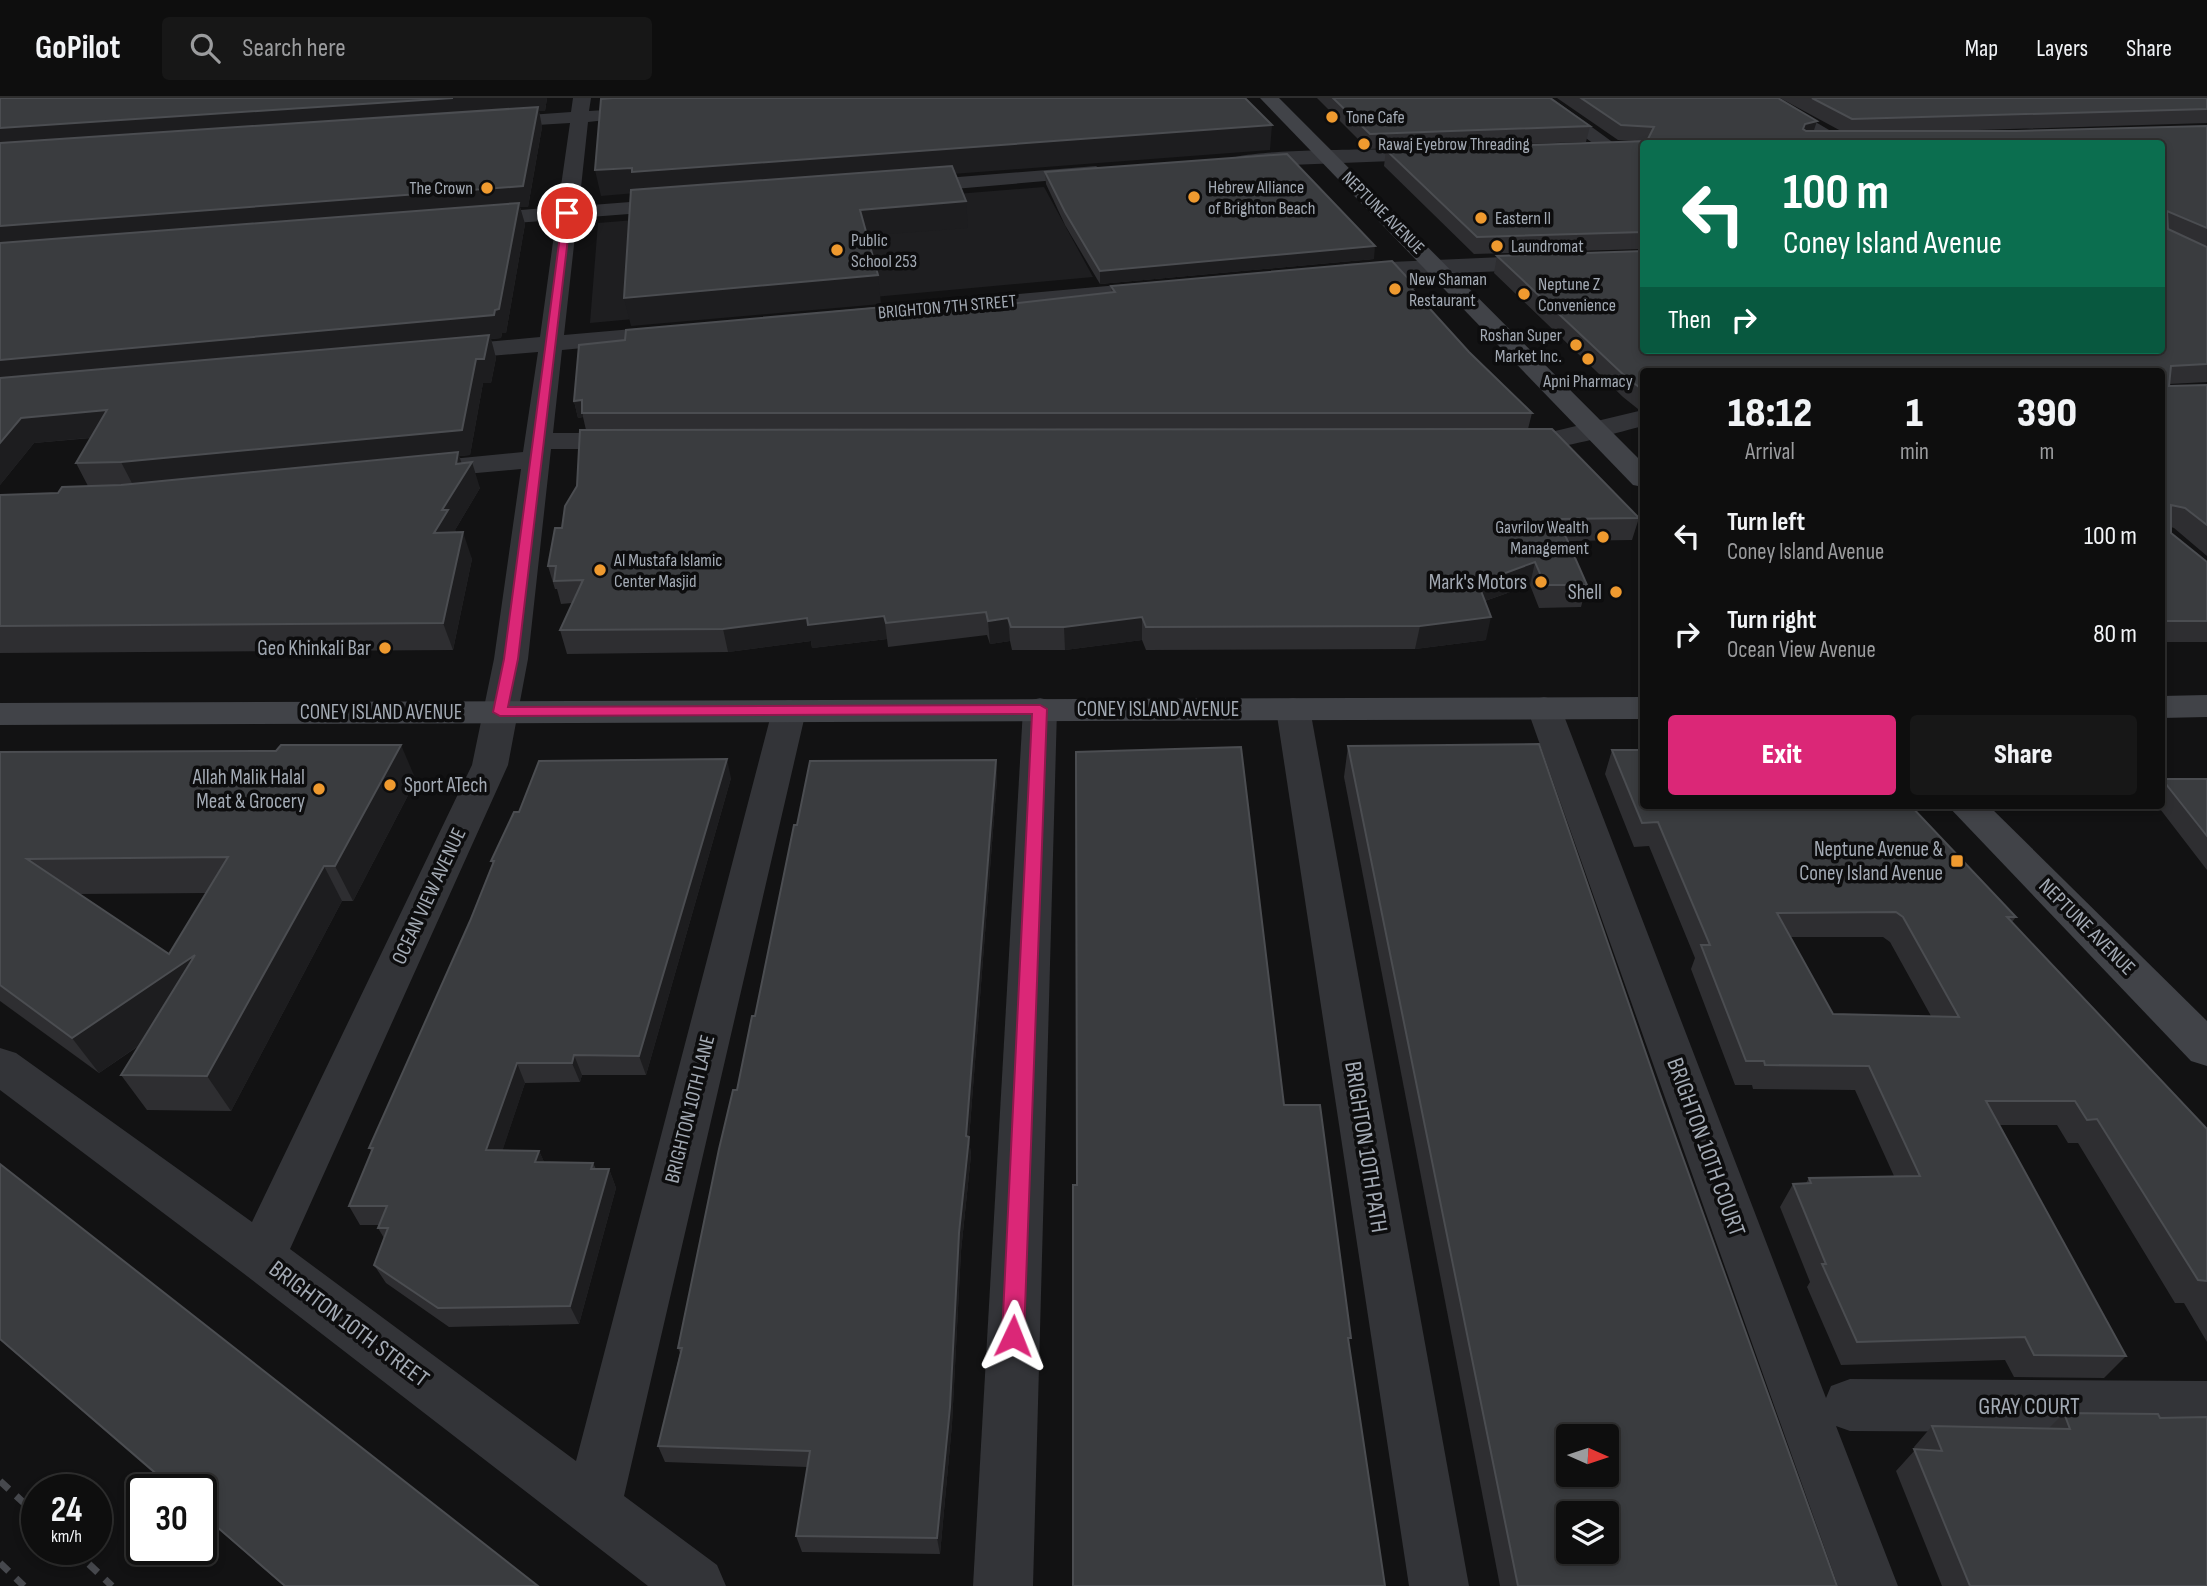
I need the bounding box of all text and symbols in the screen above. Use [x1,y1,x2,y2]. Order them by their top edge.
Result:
search box [162,17,652,80]
text: GoPilot [35,28,120,68]
icon: search [186,29,224,67]
text: Search here [242,33,346,64]
text: Map [1965,34,1998,63]
text: Layers [2036,34,2088,63]
text: Share [2126,34,2172,63]
place label: Tone Cafe [1346,107,1405,128]
marker: Tone Cafe [1324,109,1340,125]
place label: Rawaj Eyebrow Threading [1378,134,1530,155]
marker: Rawaj Eyebrow Threading [1356,136,1372,152]
text: 100 m [1783,164,1889,223]
street label: NEPTUNE AVENUE [1337,167,1429,259]
icon: left [1668,168,1759,259]
place label: Hebrew Alliance of Brighton Beach [1208,177,1315,219]
place label: The Crown [409,178,473,199]
marker: The Crown [479,180,495,196]
pin [537,183,597,243]
marker: Hebrew Alliance of Brighton Beach [1186,189,1202,205]
icon: arrive [548,194,586,232]
place label: Eastern II [1495,208,1551,229]
marker: Eastern II [1473,210,1489,226]
text: Coney Island Avenue [1783,224,2002,263]
place label: Public School 253 [851,230,917,272]
place label: Laundromat [1511,236,1584,257]
marker: Laundromat [1489,238,1505,254]
marker: Public School 253 [829,242,845,258]
place label: New Shaman Restaurant [1409,269,1487,311]
place label: Neptune Z Convenience [1538,274,1616,316]
marker: New Shaman Restaurant [1387,281,1403,297]
marker: Neptune Z Convenience [1516,286,1532,302]
street label: BRIGHTON 7TH STREET [877,291,1017,323]
icon: right [1725,301,1763,339]
text: Then [1668,305,1711,336]
place label: Roshan Super Market Inc. [1480,325,1562,367]
marker: Roshan Super Market Inc. [1568,337,1584,353]
marker: Apni Pharmacy [1580,351,1596,367]
place label: Apni Pharmacy [1542,371,1633,392]
text: 18:12 [1728,388,1812,439]
text: 1 [1906,388,1923,439]
text: 390 [2017,388,2077,439]
text: Arrival [1745,438,1795,466]
text: min [1900,438,1929,466]
text: m [2040,438,2054,466]
text: Turn left [1727,507,1805,538]
place label: Gavrilov Wealth Management [1495,517,1590,559]
icon: left [1668,517,1706,555]
text: 100 m [2084,521,2137,552]
marker: Gavrilov Wealth Management [1595,529,1611,545]
text: Coney Island Avenue [1727,538,1884,566]
place label: Al Mustafa Islamic Center Masjid [613,550,722,592]
marker: Al Mustafa Islamic Center Masjid [592,562,608,578]
place label: Mark's Motors [1429,570,1527,595]
marker: Mark's Motors [1533,574,1549,590]
place label: Shell [1568,580,1602,605]
marker: Shell [1608,584,1624,600]
text: Turn right [1727,605,1816,636]
icon: right [1668,615,1706,653]
text: 80 m [2093,619,2137,650]
place label: Geo Khinkali Bar [257,636,371,661]
text: Ocean View Avenue [1727,636,1876,664]
marker: Geo Khinkali Bar [377,640,393,656]
street label: CONEY ISLAND AVENUE [1077,697,1239,722]
street label: CONEY ISLAND AVENUE [300,700,462,725]
button: Exit [1668,715,1896,795]
button: Share [1910,715,2137,795]
place label: Allah Malik Halal Meat & Grocery [192,765,305,814]
place label: Sport ATech [404,773,488,798]
marker: Sport ATech [382,777,398,793]
marker: Allah Malik Halal Meat & Grocery [311,781,327,797]
street label: OCEAN VIEW AVENUE [386,824,472,968]
place label: Neptune Avenue & Coney Island Avenue [1799,837,1943,886]
marker: Neptune Avenue & Coney Island Avenue [1949,853,1965,869]
street label: NEPTUNE AVENUE [2034,874,2140,980]
street label: BRIGHTON 10TH LANE [659,1032,721,1186]
street label: BRIGHTON 10TH COURT [1660,1054,1752,1240]
street label: BRIGHTON 10TH PATH [1338,1059,1394,1235]
street label: BRIGHTON 10TH STREET [263,1254,435,1394]
position arrow [976,1299,1050,1373]
street label: GRAY COURT [1978,1392,2080,1421]
north arrow [1556,1424,1619,1488]
map controls [1556,1424,1619,1564]
speed limit sign: 30 [126,1474,217,1565]
text: 24 [51,1489,82,1532]
button: layers [1556,1501,1619,1564]
text: km/h [51,1526,82,1547]

